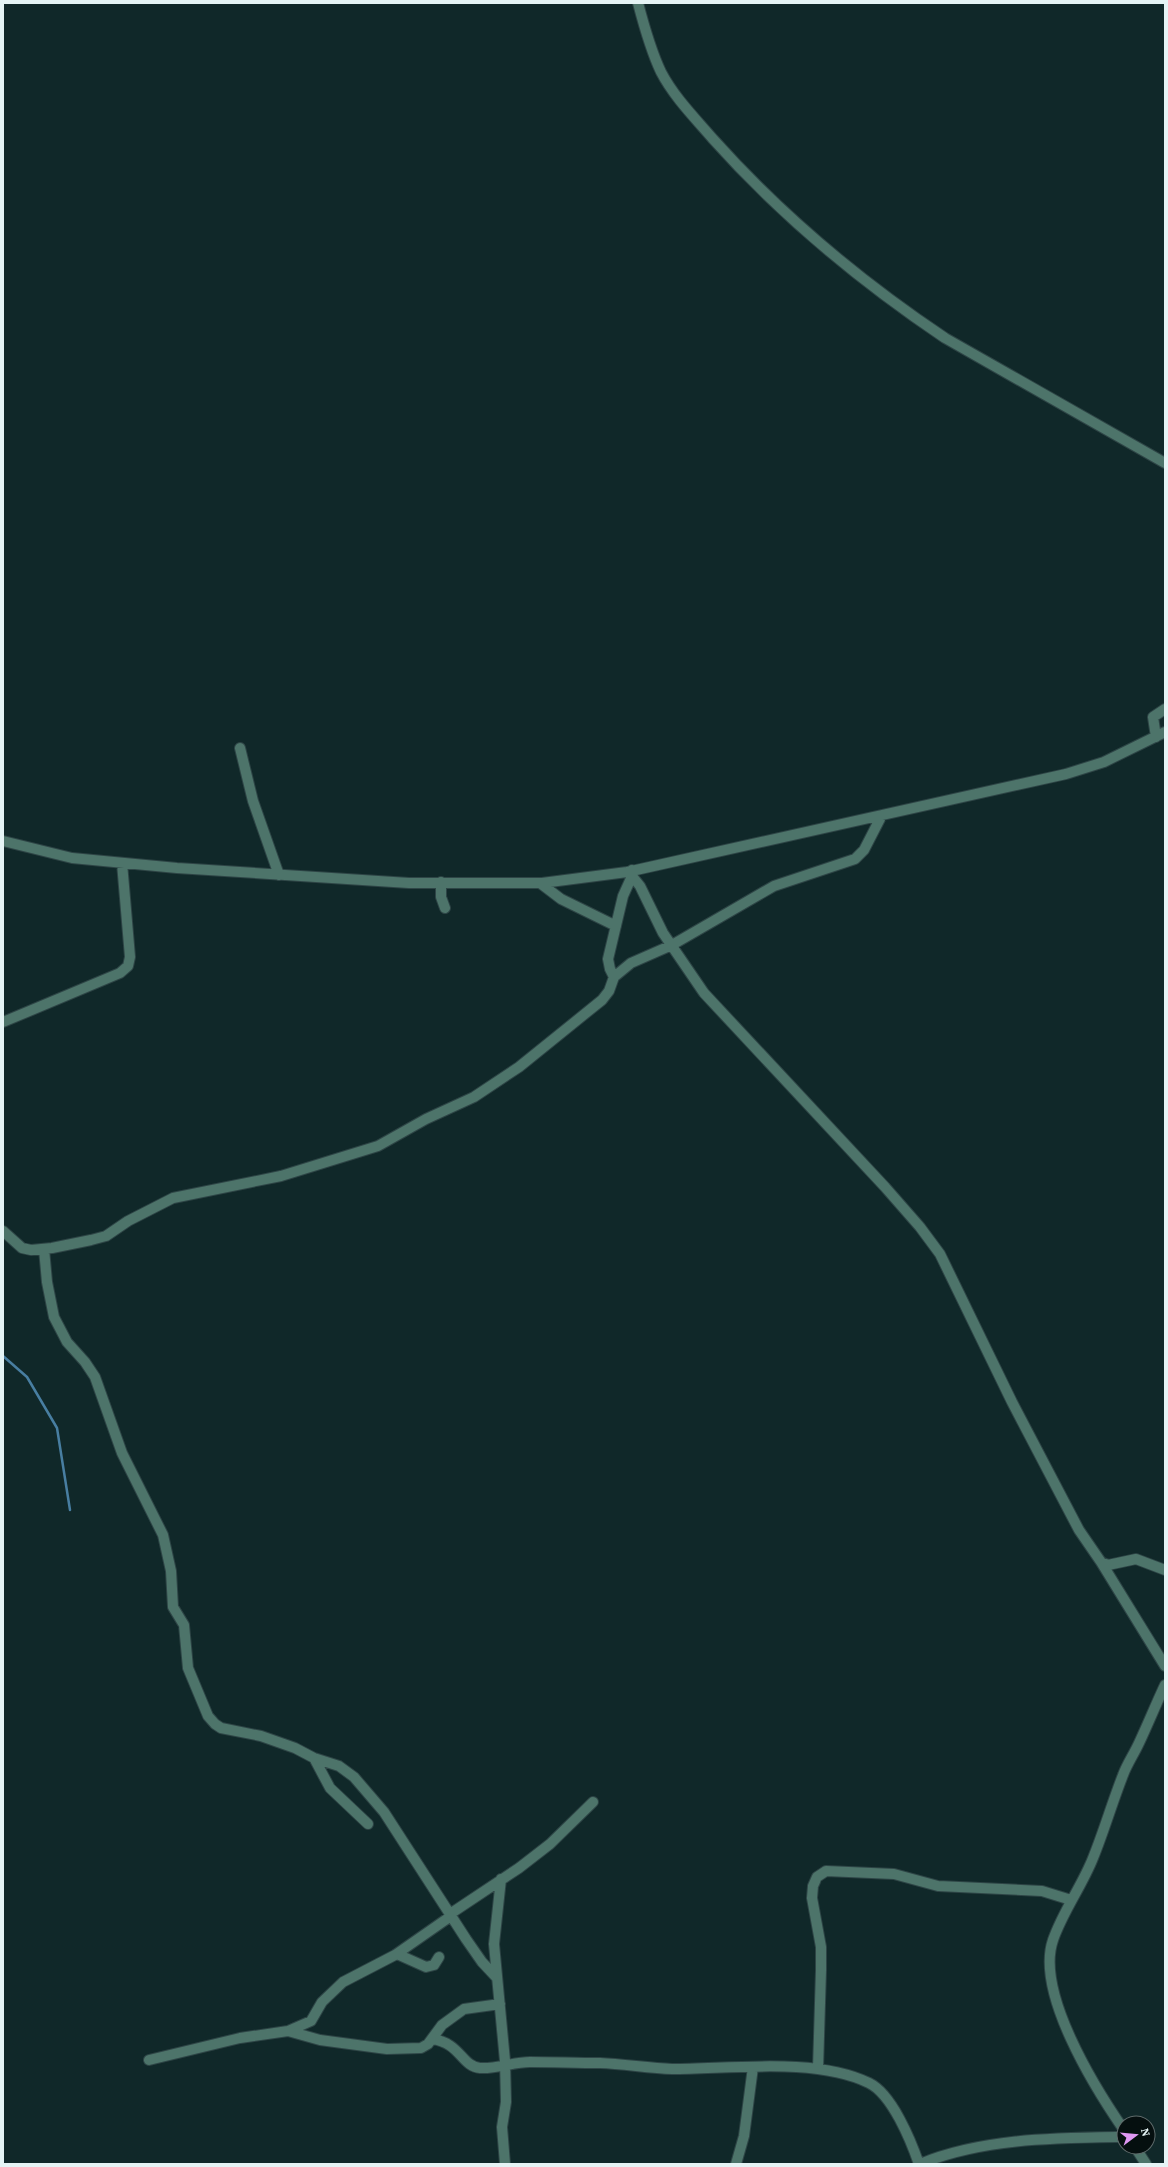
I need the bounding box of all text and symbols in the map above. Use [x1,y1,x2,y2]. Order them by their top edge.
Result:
north arrow [1116,2115,1156,2155]
text: N [1137,2126,1153,2138]

